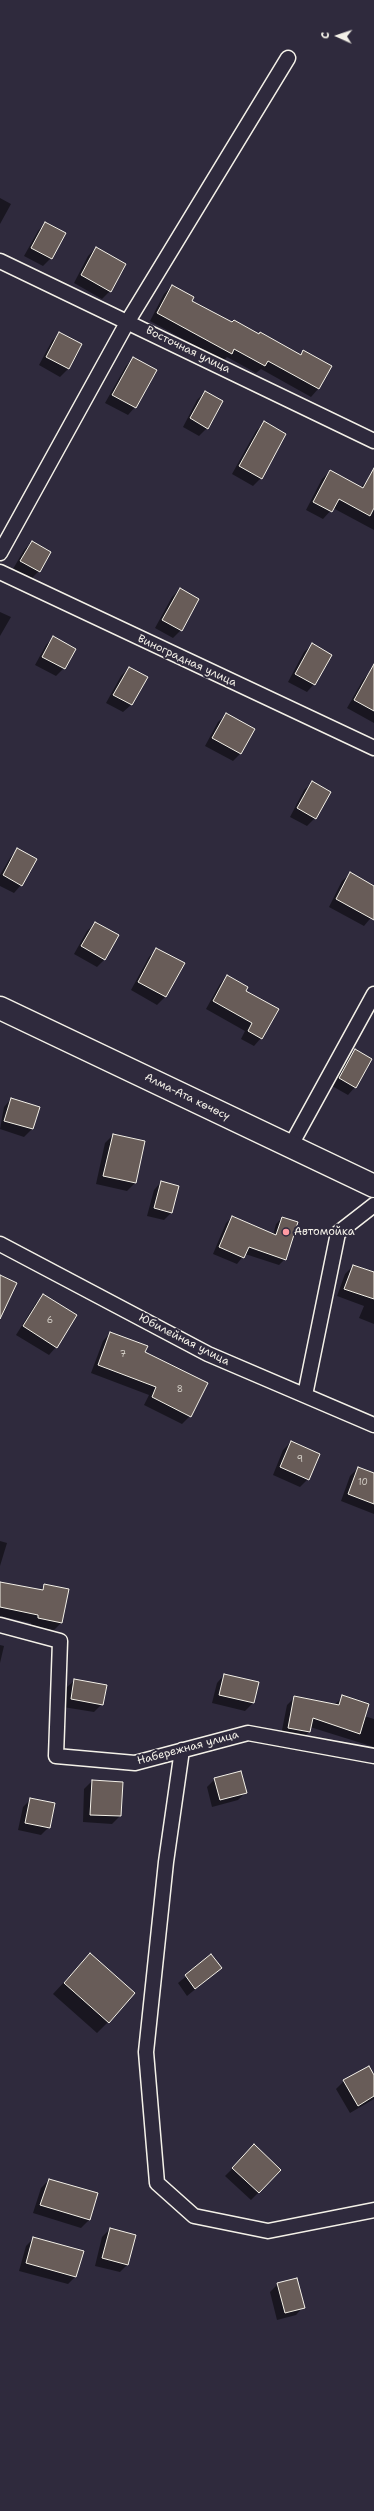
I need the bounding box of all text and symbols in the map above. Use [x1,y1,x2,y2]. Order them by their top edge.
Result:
north arrow [318,16,358,56]
text: С [318,32,333,39]
street label: Восточная улица [144,324,232,376]
street label: Виноградная улица [135,632,239,690]
street label: Алма-Ата көчөсү [142,1071,232,1123]
place label: Автомойка [294,1225,355,1239]
marker: Автомойка [281,1227,291,1237]
street label: Юбилейная улица [136,1311,232,1369]
house number: 6 [47,1316,53,1326]
house number: 7 [120,1350,126,1360]
house number: 8 [177,1385,183,1395]
house number: 9 [297,1455,303,1465]
house number: 10 [358,1478,368,1488]
street label: Набережная улица [136,1728,240,1768]

